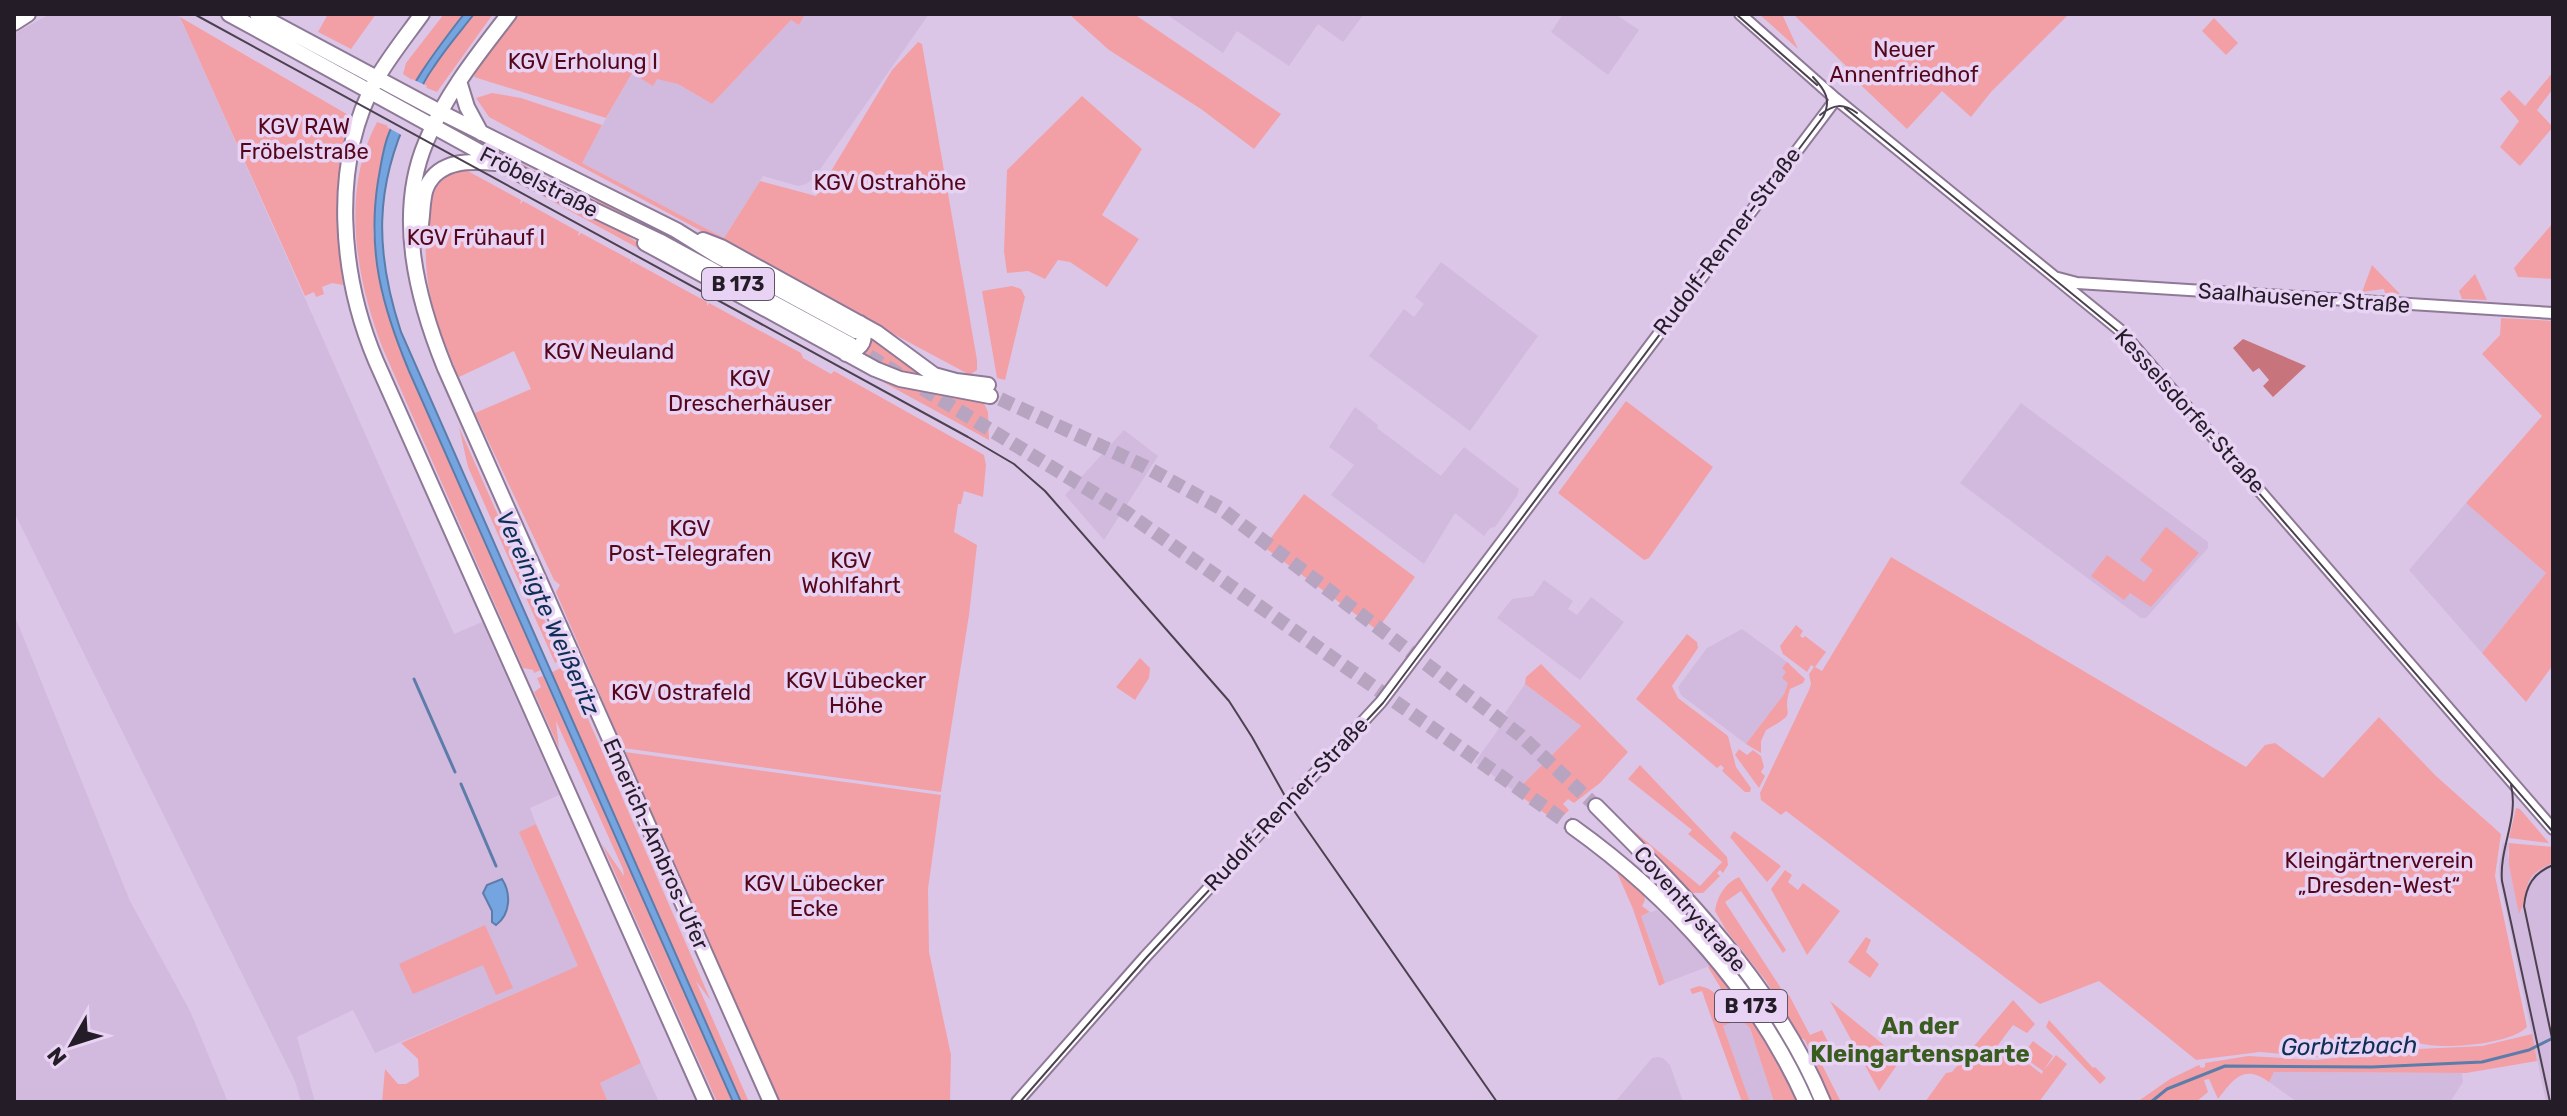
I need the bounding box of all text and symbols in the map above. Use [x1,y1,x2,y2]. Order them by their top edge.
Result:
park label: Neuer Annenfriedhof [1830,36,1979,88]
park label: KGV Erholung I [508,48,658,75]
park label: KGV RAW Fröbelstraße [239,113,369,165]
street label: Fröbelstraße [475,141,603,223]
street label: Rudolf-Renner-Straße [1648,142,1806,340]
park label: KGV Ostrahöhe [814,169,966,196]
park label: KGV Frühauf I [407,224,545,251]
road number: B 173 [702,268,774,300]
street label: Saalhausener Straße [2197,277,2411,319]
street label: Kesselsdorfer Straße [2109,323,2271,499]
park label: KGV Neuland [544,338,674,365]
park label: KGV Drescherhäuser [668,365,833,417]
water label: Vereinigte Weißeritz [490,506,606,720]
park label: KGV Post-Telegrafen [608,515,772,567]
park label: KGV Wohlfahrt [801,547,901,599]
park label: KGV Lübecker Höhe [786,667,927,719]
park label: KGV Ostrafeld [611,679,751,706]
street label: Rudolf-Renner-Straße [1198,711,1374,897]
street label: Emerich-Ambros-Ufer [597,734,715,954]
street label: Coventrystraße [1628,840,1752,978]
park label: Kleingärtnerverein „Dresden-West“ [2284,847,2474,899]
park label: KGV Lübecker Ecke [744,870,885,922]
road number: B 173 [1715,990,1787,1022]
north arrow [32,1004,112,1084]
district label: An der Kleingartensparte [1810,1012,2030,1068]
water label: Gorbitzbach [2280,1031,2418,1061]
text: N [41,1042,72,1071]

